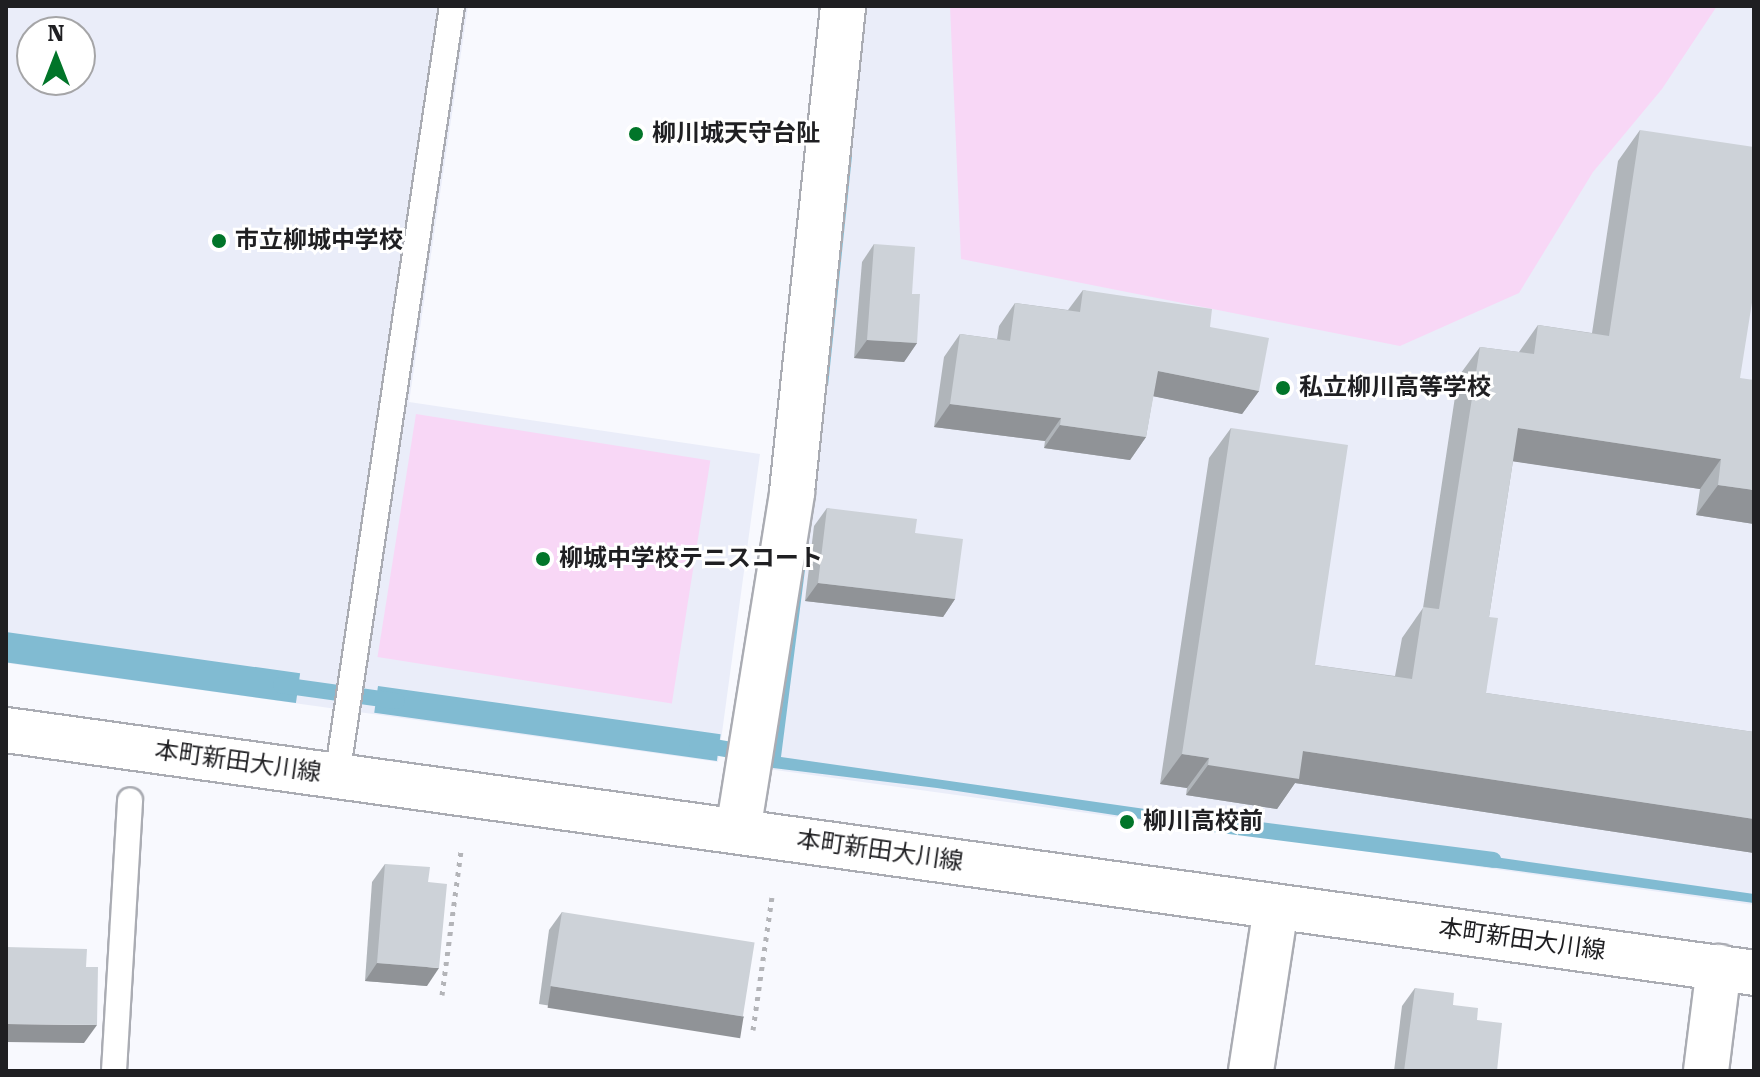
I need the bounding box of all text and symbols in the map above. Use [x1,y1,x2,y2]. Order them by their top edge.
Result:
north arrow [16,16,96,96]
text: N [48,21,64,46]
place label: 柳川城天守台阯 [652,120,820,148]
marker: 柳川城天守台阯 [627,125,645,143]
place label: 市立柳城中学校 [235,227,403,255]
marker: 市立柳城中学校 [210,232,228,250]
place label: 私立柳川高等学校 [1299,374,1491,402]
marker: 私立柳川高等学校 [1274,379,1292,397]
place label: 柳城中学校テニスコート [559,545,823,573]
marker: 柳城中学校テニスコート [534,550,552,568]
street label: 本町新田大川線 [153,736,323,788]
place label: 柳川高校前 [1143,808,1263,836]
marker: 柳川高校前 [1118,813,1136,831]
street label: 本町新田大川線 [795,825,965,877]
street label: 本町新田大川線 [1437,914,1607,966]

